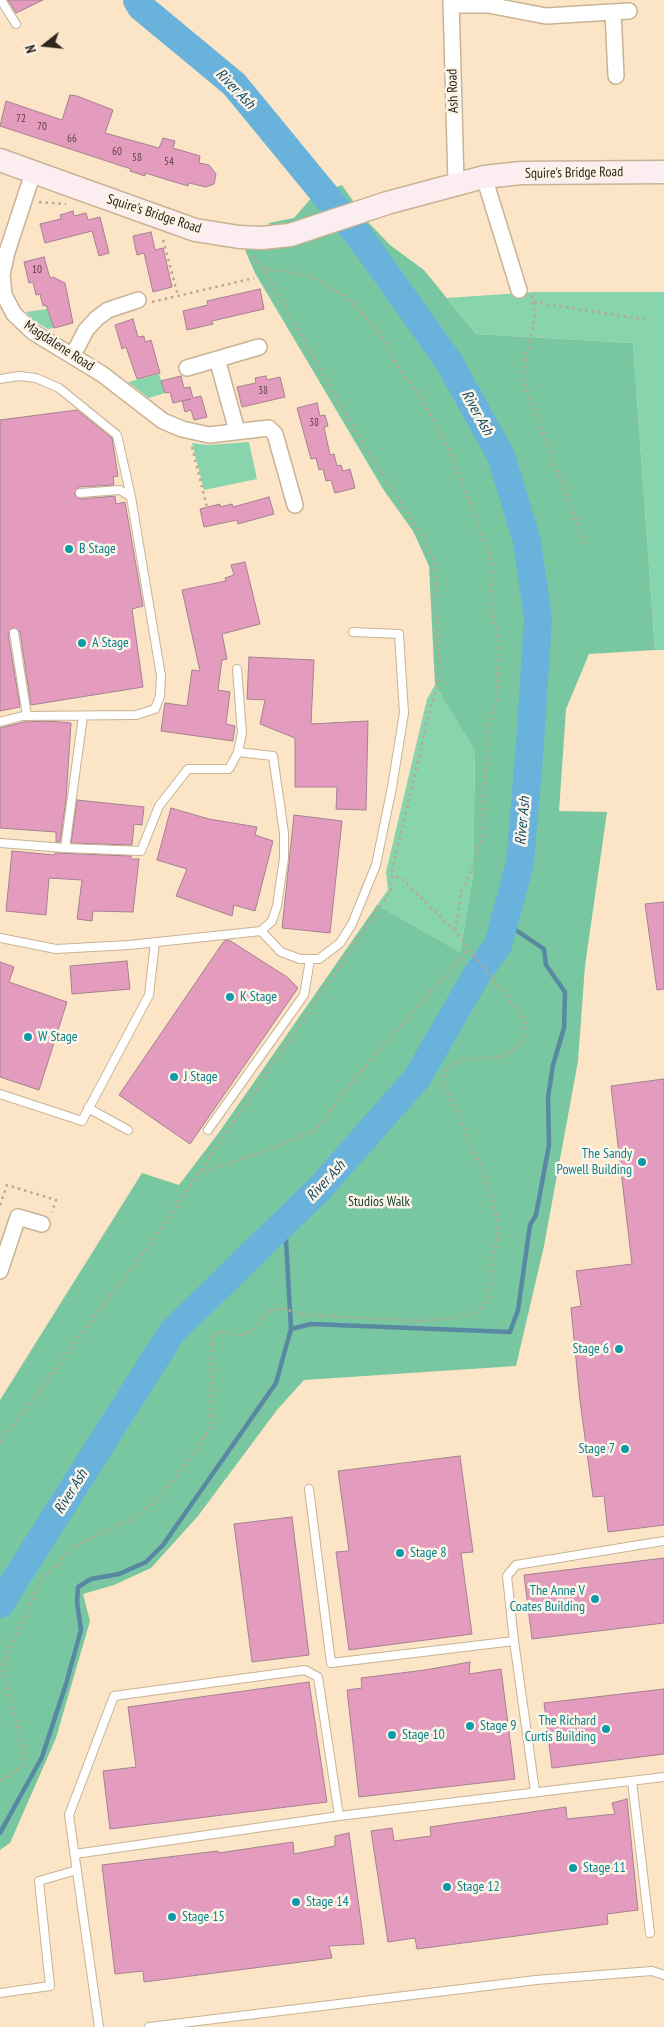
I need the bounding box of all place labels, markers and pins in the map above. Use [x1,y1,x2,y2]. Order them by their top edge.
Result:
place label: B Stage [79,541,116,557]
marker: B Stage [63,543,75,555]
place label: A Stage [92,635,129,651]
marker: A Stage [76,637,88,649]
place label: K Stage [240,989,277,1005]
marker: K Stage [224,991,236,1003]
place label: W Stage [38,1029,78,1045]
marker: W Stage [22,1031,34,1043]
place label: J Stage [184,1069,218,1085]
marker: J Stage [168,1071,180,1083]
place label: The Sandy Powell Building [556,1146,632,1178]
marker: The Sandy Powell Building [636,1156,648,1168]
place label: Stage 6 [572,1341,609,1357]
marker: Stage 6 [613,1343,625,1355]
place label: Stage 7 [578,1441,615,1457]
marker: Stage 7 [619,1443,631,1455]
place label: Stage 8 [410,1545,447,1561]
marker: Stage 8 [394,1547,406,1559]
place label: The Anne V Coates Building [510,1583,585,1615]
marker: The Anne V Coates Building [589,1593,601,1605]
place label: The Richard Curtis Building [525,1713,596,1745]
place label: Stage 9 [480,1718,517,1734]
marker: Stage 9 [464,1720,476,1732]
marker: The Richard Curtis Building [600,1723,612,1735]
place label: Stage 10 [402,1727,445,1743]
marker: Stage 10 [386,1729,398,1741]
place label: Stage 11 [583,1860,626,1876]
marker: Stage 11 [567,1862,579,1874]
place label: Stage 12 [457,1879,500,1895]
marker: Stage 12 [441,1881,453,1893]
place label: Stage 14 [306,1894,349,1910]
marker: Stage 14 [290,1896,302,1908]
place label: Stage 15 [182,1909,225,1925]
marker: Stage 15 [166,1911,178,1923]

